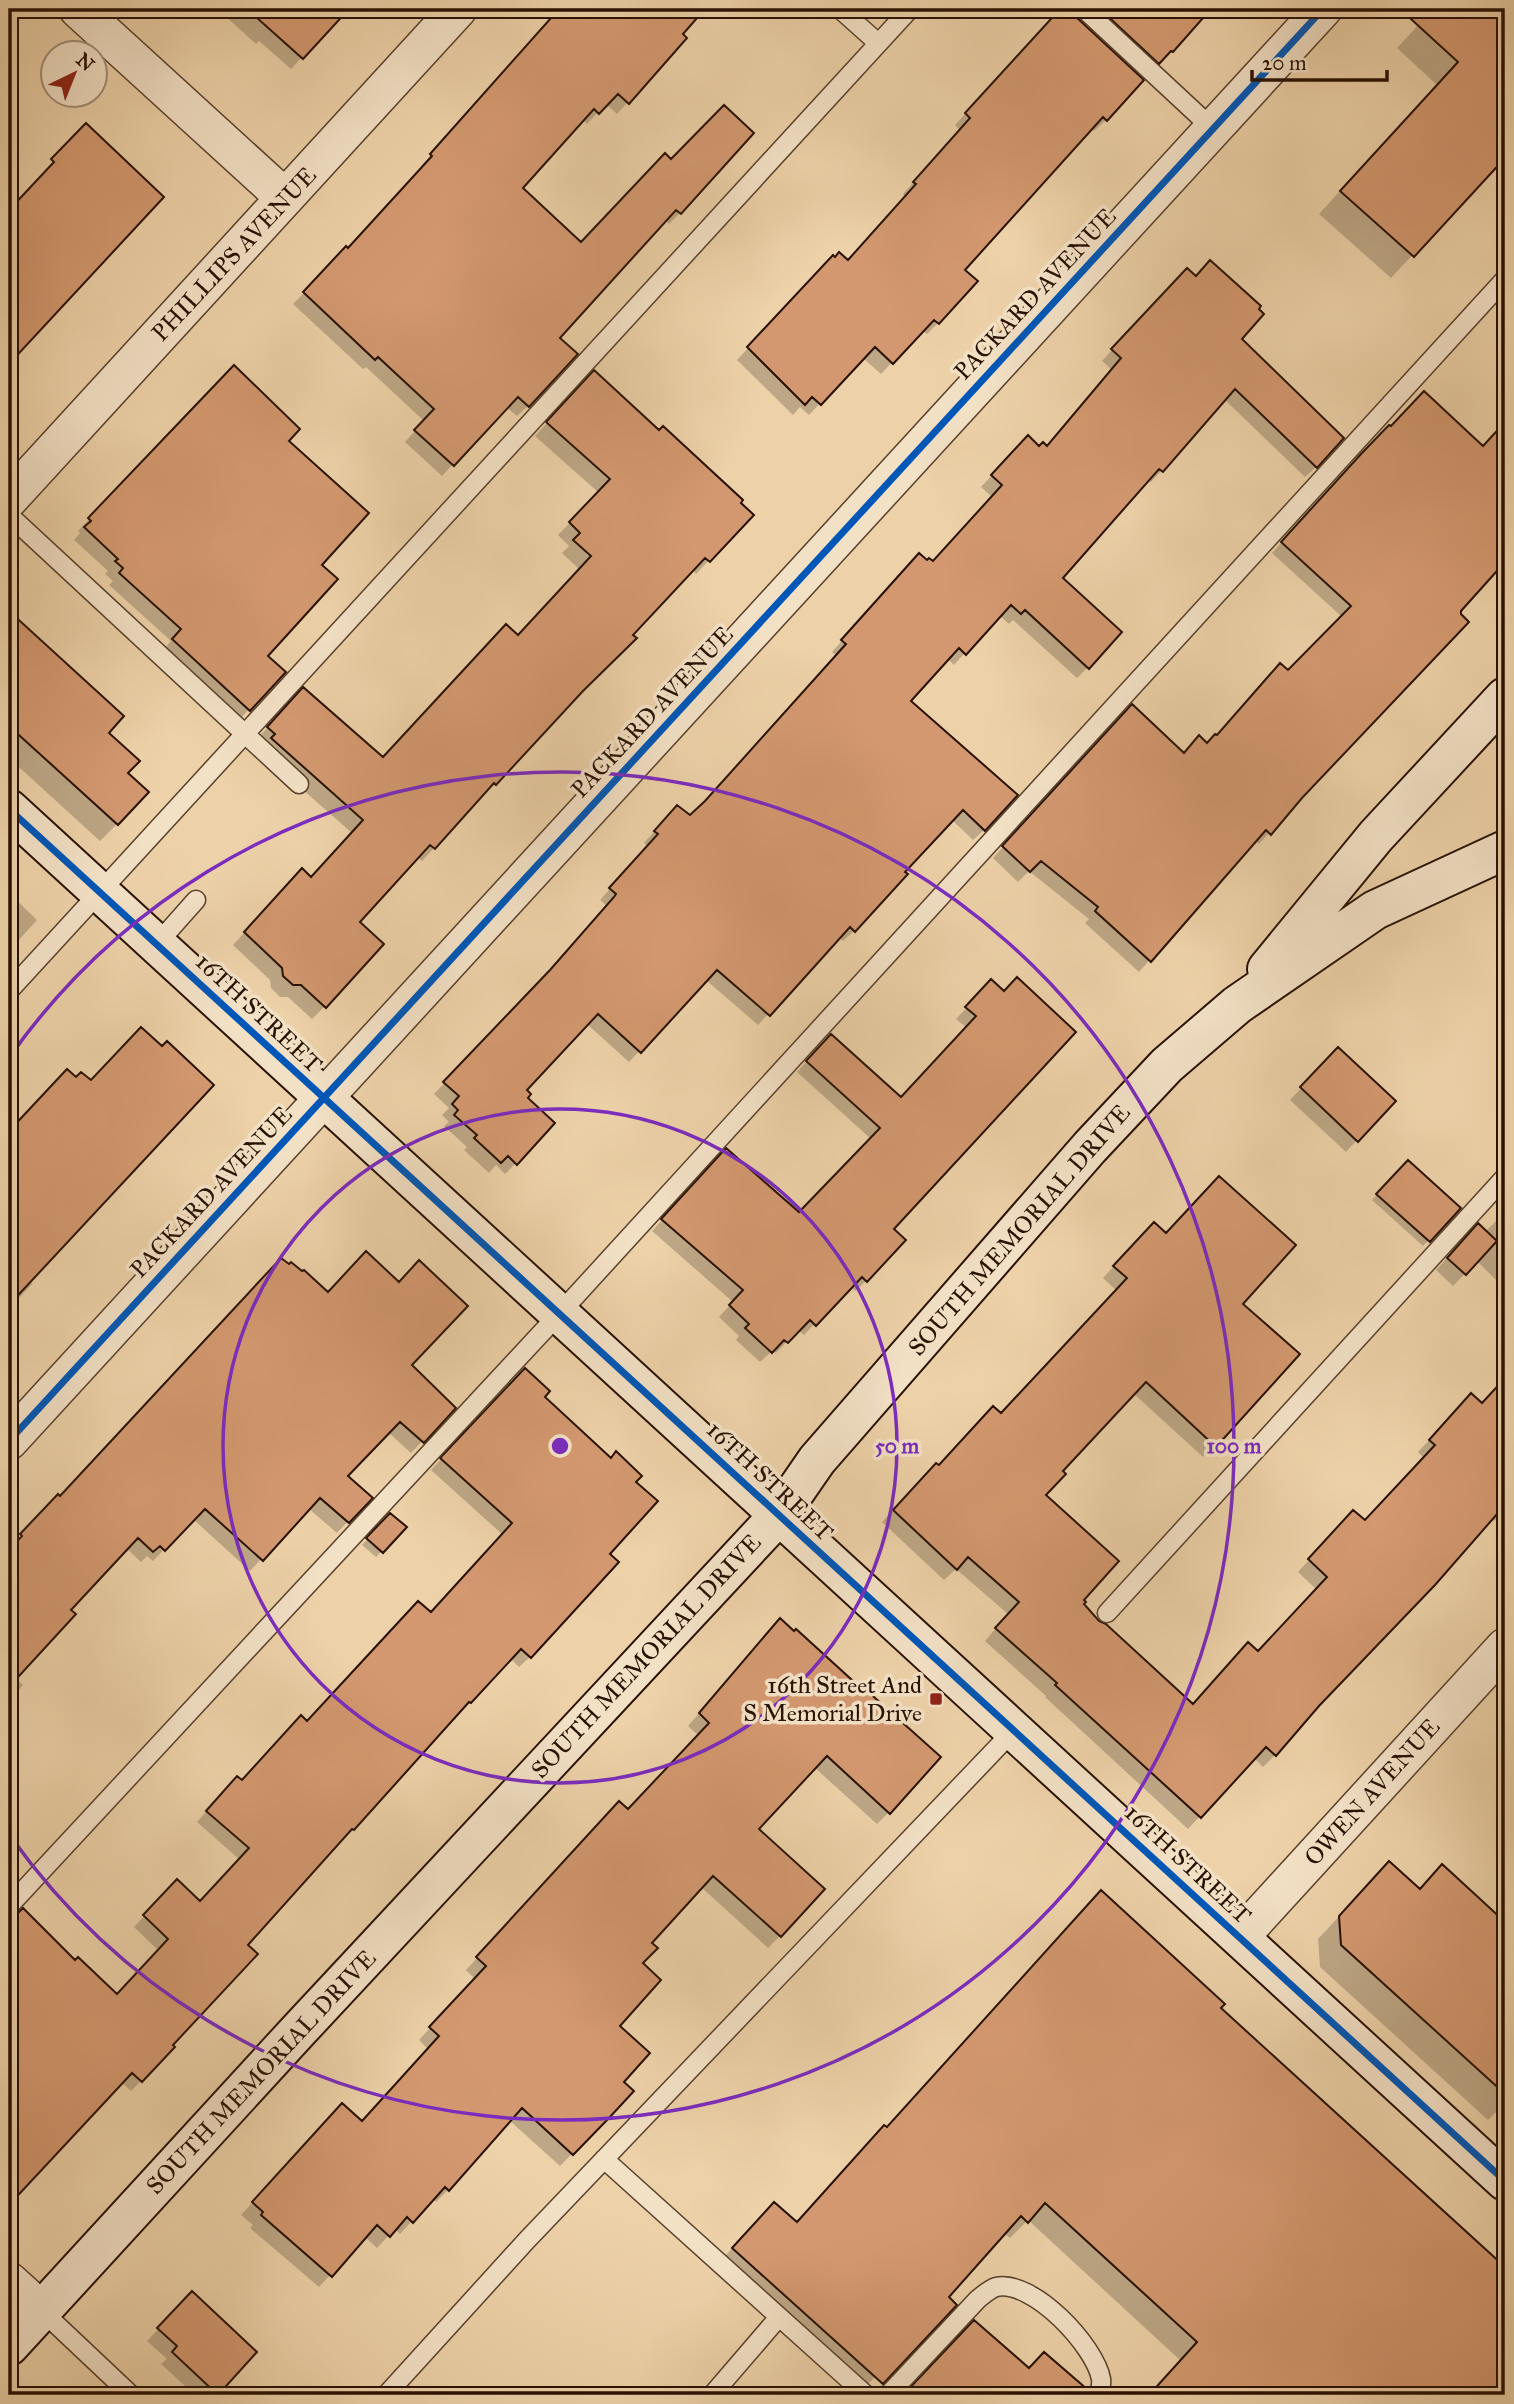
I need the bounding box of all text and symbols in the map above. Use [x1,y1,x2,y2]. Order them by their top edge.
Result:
north arrow [38,38,108,108]
scale bar [1252,38,1386,82]
text: N [72,48,99,76]
text: 20 m [1262,50,1307,76]
street label: PHILLIPS AVENUE [145,160,323,348]
street label: PACKARD AVENUE [948,202,1122,386]
street label: PACKARD AVENUE [565,620,739,804]
street label: 16TH STREET [189,947,329,1079]
street label: SOUTH MEMORIAL DRIVE [902,1098,1136,1362]
street label: PACKARD AVENUE [124,1100,298,1284]
street label: 16TH STREET [700,1415,840,1547]
text: 50 m [875,1433,919,1459]
text: 100 m [1207,1433,1262,1459]
centre of rings [548,1434,572,1458]
street label: SOUTH MEMORIAL DRIVE [525,1527,767,1785]
place label: 16th Street And S Memorial Drive [743,1670,922,1728]
marker: 16th Street And S Memorial Drive [928,1691,944,1707]
street label: OWEN AVENUE [1298,1712,1446,1872]
street label: 16TH STREET [1118,1798,1258,1930]
street label: SOUTH MEMORIAL DRIVE [140,1943,382,2201]

